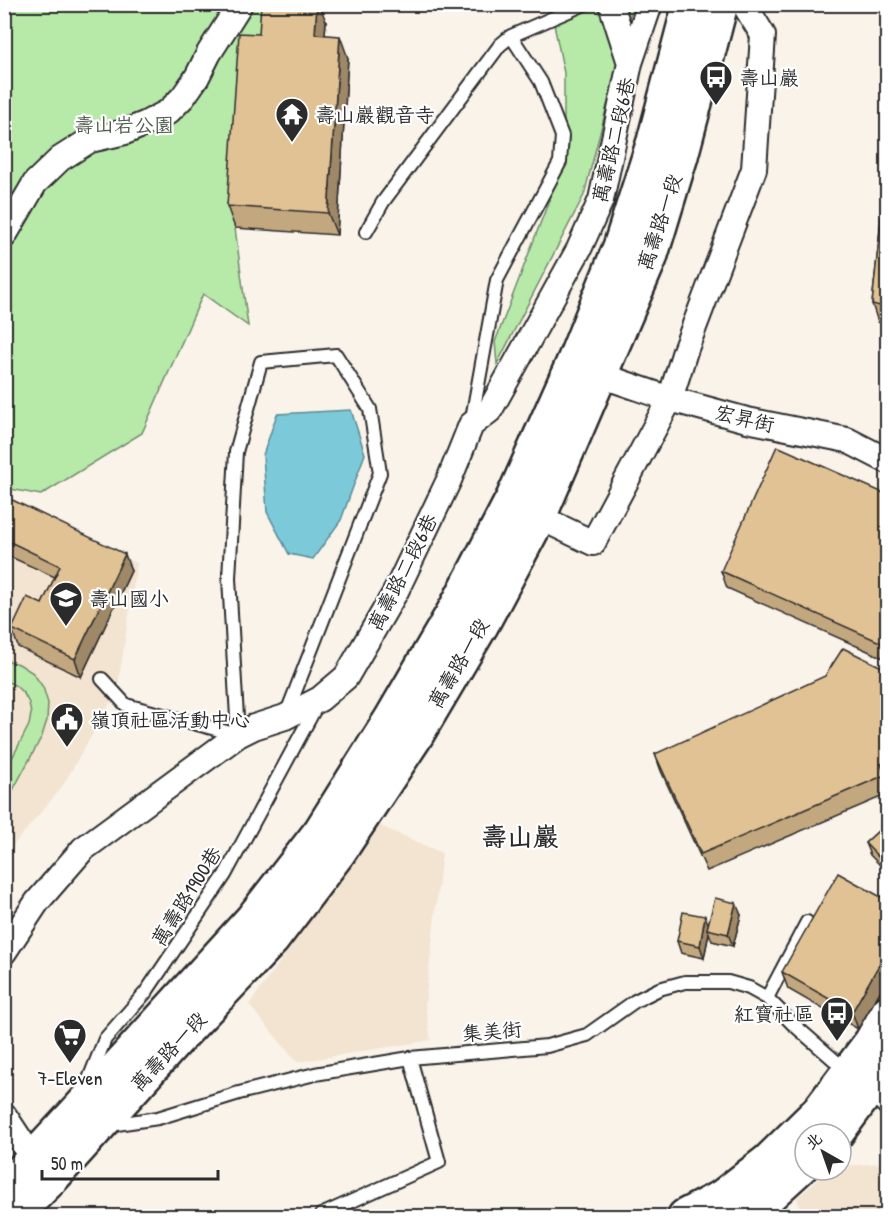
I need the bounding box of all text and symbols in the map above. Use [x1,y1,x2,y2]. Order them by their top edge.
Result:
bus stop icon: 壽山巖 [698,59,734,106]
place label: 壽山巖 [739,64,799,91]
street label: 萬壽路二段6巷 [585,74,641,205]
temple icon: 壽山巖觀音寺 [274,96,310,143]
place label: 壽山巖觀音寺 [315,101,435,128]
park label: 壽山岩公園 [74,111,174,138]
street label: 萬壽路一段 [631,170,687,274]
street label: 宏昇街 [713,398,777,438]
street label: 萬壽路二段6巷 [361,508,444,635]
school or university icon: 壽山國小 [48,580,84,627]
place label: 壽山國小 [89,585,169,612]
street label: 萬壽路一段 [421,613,495,713]
public building icon: 嶺頂社區活動中心 [49,701,85,748]
place label: 嶺頂社區活動中心 [90,706,250,733]
district label: 壽山巖 [481,819,559,854]
street label: 萬壽路1900巷 [145,840,228,951]
bus stop icon: 紅寶社區 [819,995,855,1042]
place label: 紅寶社區 [734,1000,814,1027]
street label: 萬壽路一段 [124,1005,212,1097]
street label: 集美街 [461,1015,523,1047]
supermarket icon: 7-Eleven [52,1017,88,1064]
place label: 7-Eleven [37,1064,103,1091]
north arrow [793,1122,853,1182]
text: 北 [800,1127,827,1154]
scale bar [42,1143,218,1181]
text: 50 m [51,1151,83,1176]

